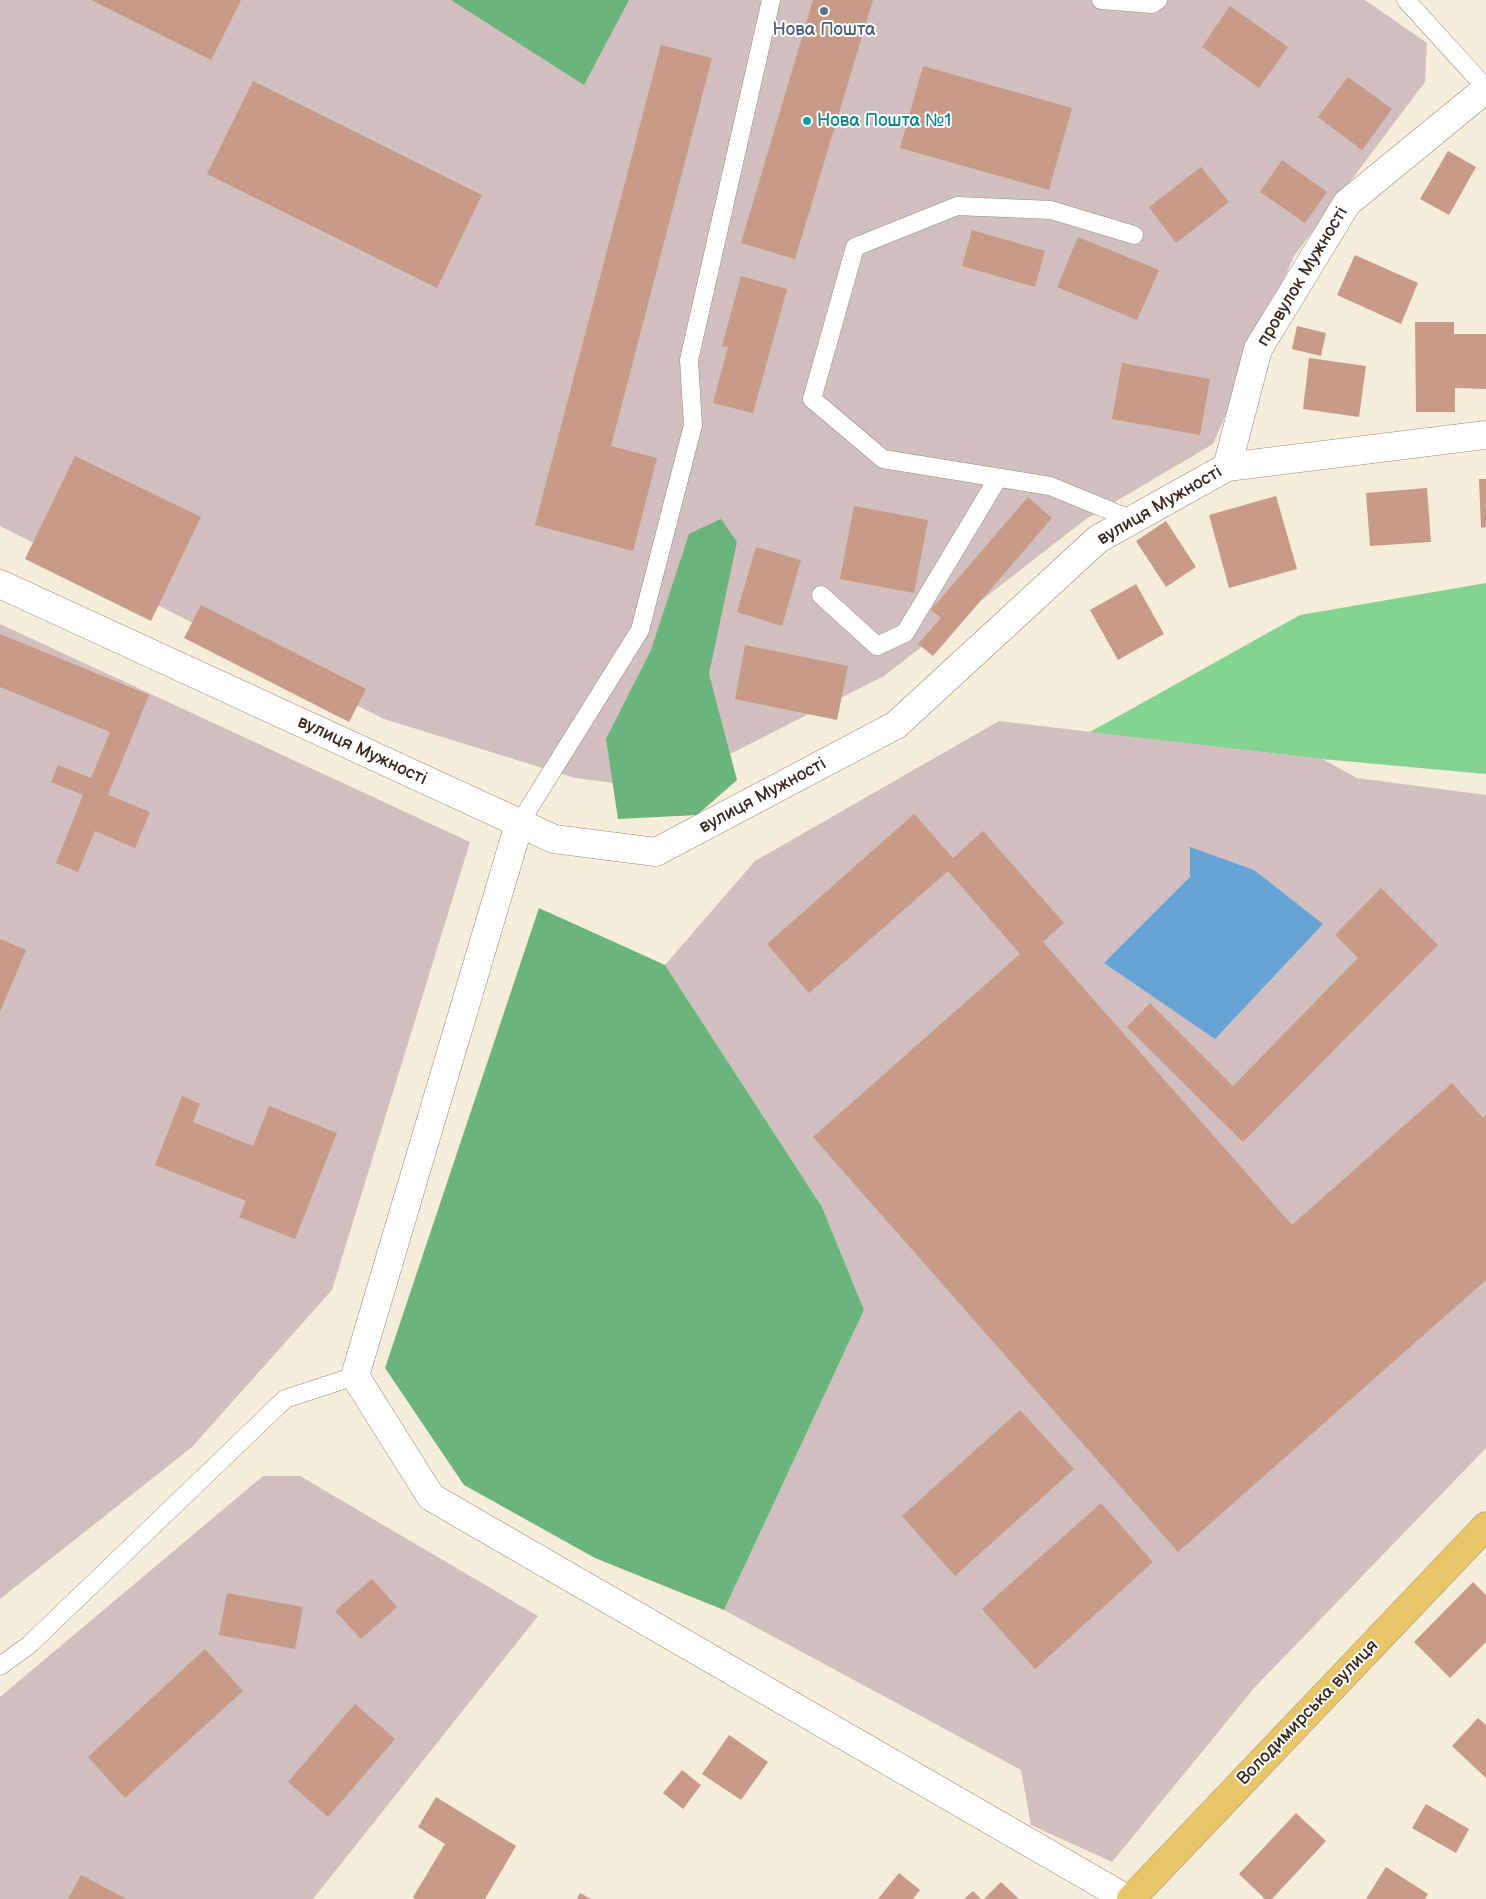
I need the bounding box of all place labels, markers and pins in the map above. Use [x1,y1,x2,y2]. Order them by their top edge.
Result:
marker: Нова Пошта [818,5,830,17]
place label: Нова Пошта [772,19,876,41]
place label: Нова Пошта №1 [817,110,951,132]
marker: Нова Пошта №1 [801,115,813,127]

